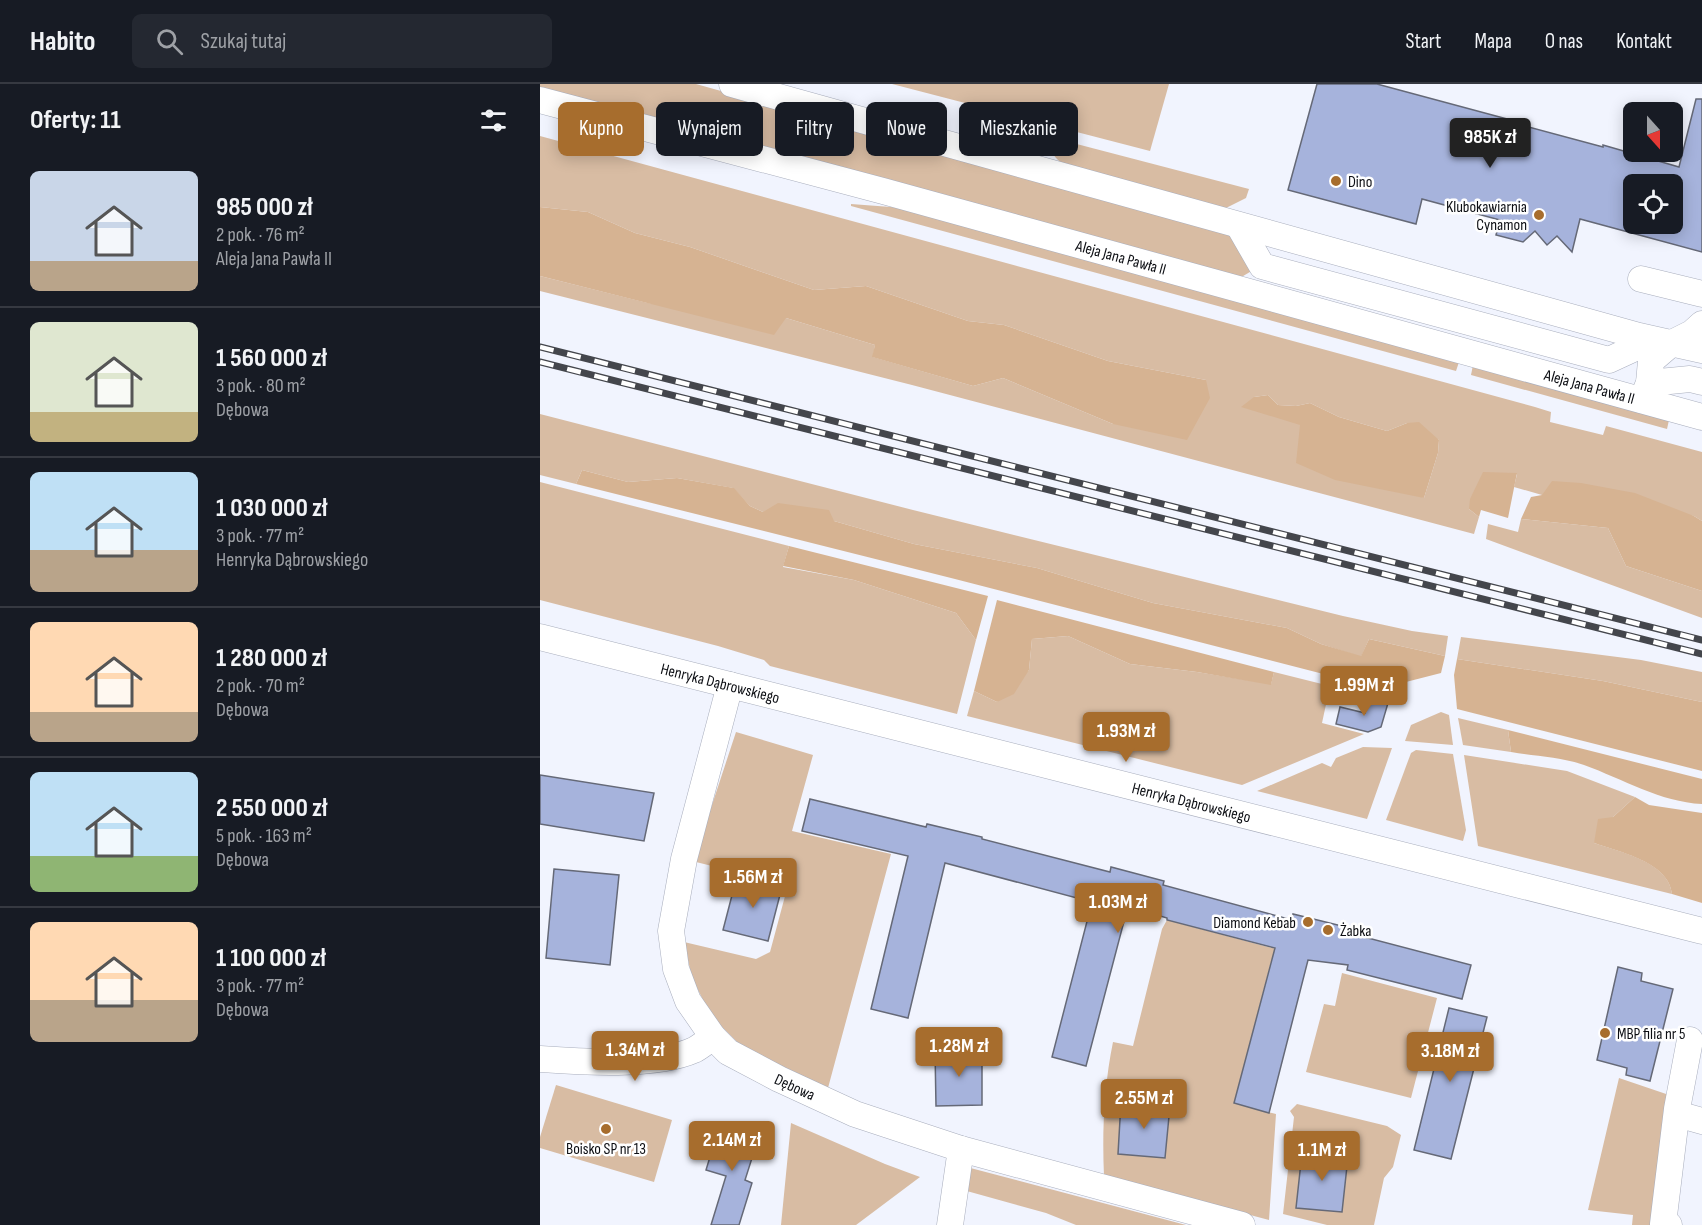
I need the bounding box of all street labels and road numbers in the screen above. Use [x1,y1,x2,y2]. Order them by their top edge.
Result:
street label: Aleja Jana Pawła II [1073,236,1168,280]
street label: Aleja Jana Pawła II [1541,366,1637,409]
street label: Henryka Dąbrowskiego [659,660,781,708]
street label: Henryka Dąbrowskiego [1130,779,1253,827]
street label: Dębowa [771,1070,818,1105]

